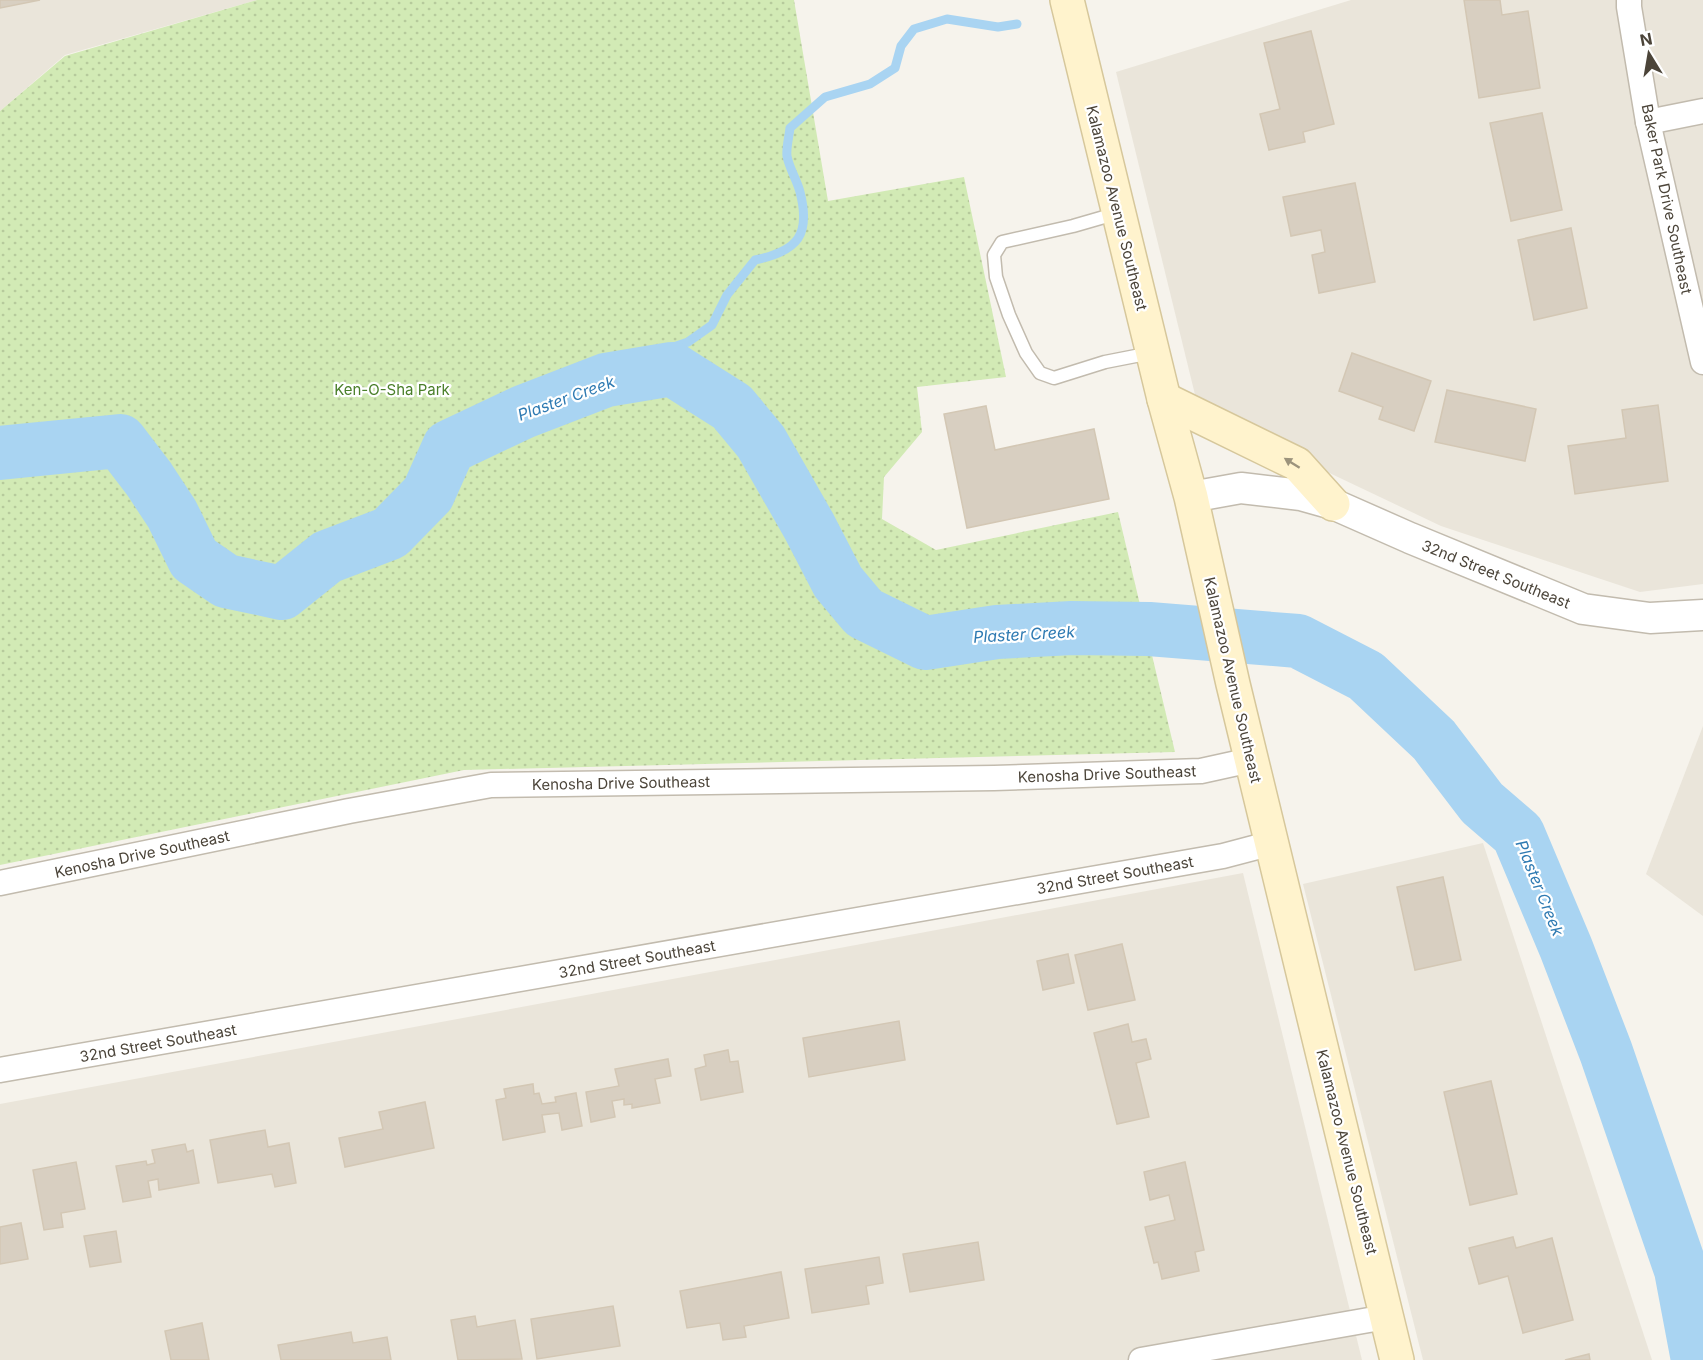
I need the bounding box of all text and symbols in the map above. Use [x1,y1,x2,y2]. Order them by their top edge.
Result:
north arrow [1619,24,1679,84]
text: N [1638,28,1654,50]
street label: Baker Park Drive Southeast [1638,102,1696,296]
street label: Kalamazoo Avenue Southeast [1082,103,1152,313]
water label: Plaster Creek [515,371,617,425]
park label: Ken-O-Sha Park [334,380,451,399]
one-way arrow [1284,458,1300,469]
street label: 32nd Street Southeast [1419,535,1573,613]
street label: Kalamazoo Avenue Southeast [1200,575,1266,785]
water label: Plaster Creek [973,621,1076,647]
street label: Kenosha Drive Southeast [1018,761,1197,787]
street label: Kenosha Drive Southeast [532,772,710,794]
street label: Kenosha Drive Southeast [53,826,231,882]
water label: Plaster Creek [1512,837,1568,939]
street label: 32nd Street Southeast [1035,852,1195,898]
street label: 32nd Street Southeast [557,936,717,982]
street label: 32nd Street Southeast [78,1020,238,1066]
street label: Kalamazoo Avenue Southeast [1312,1047,1382,1257]

